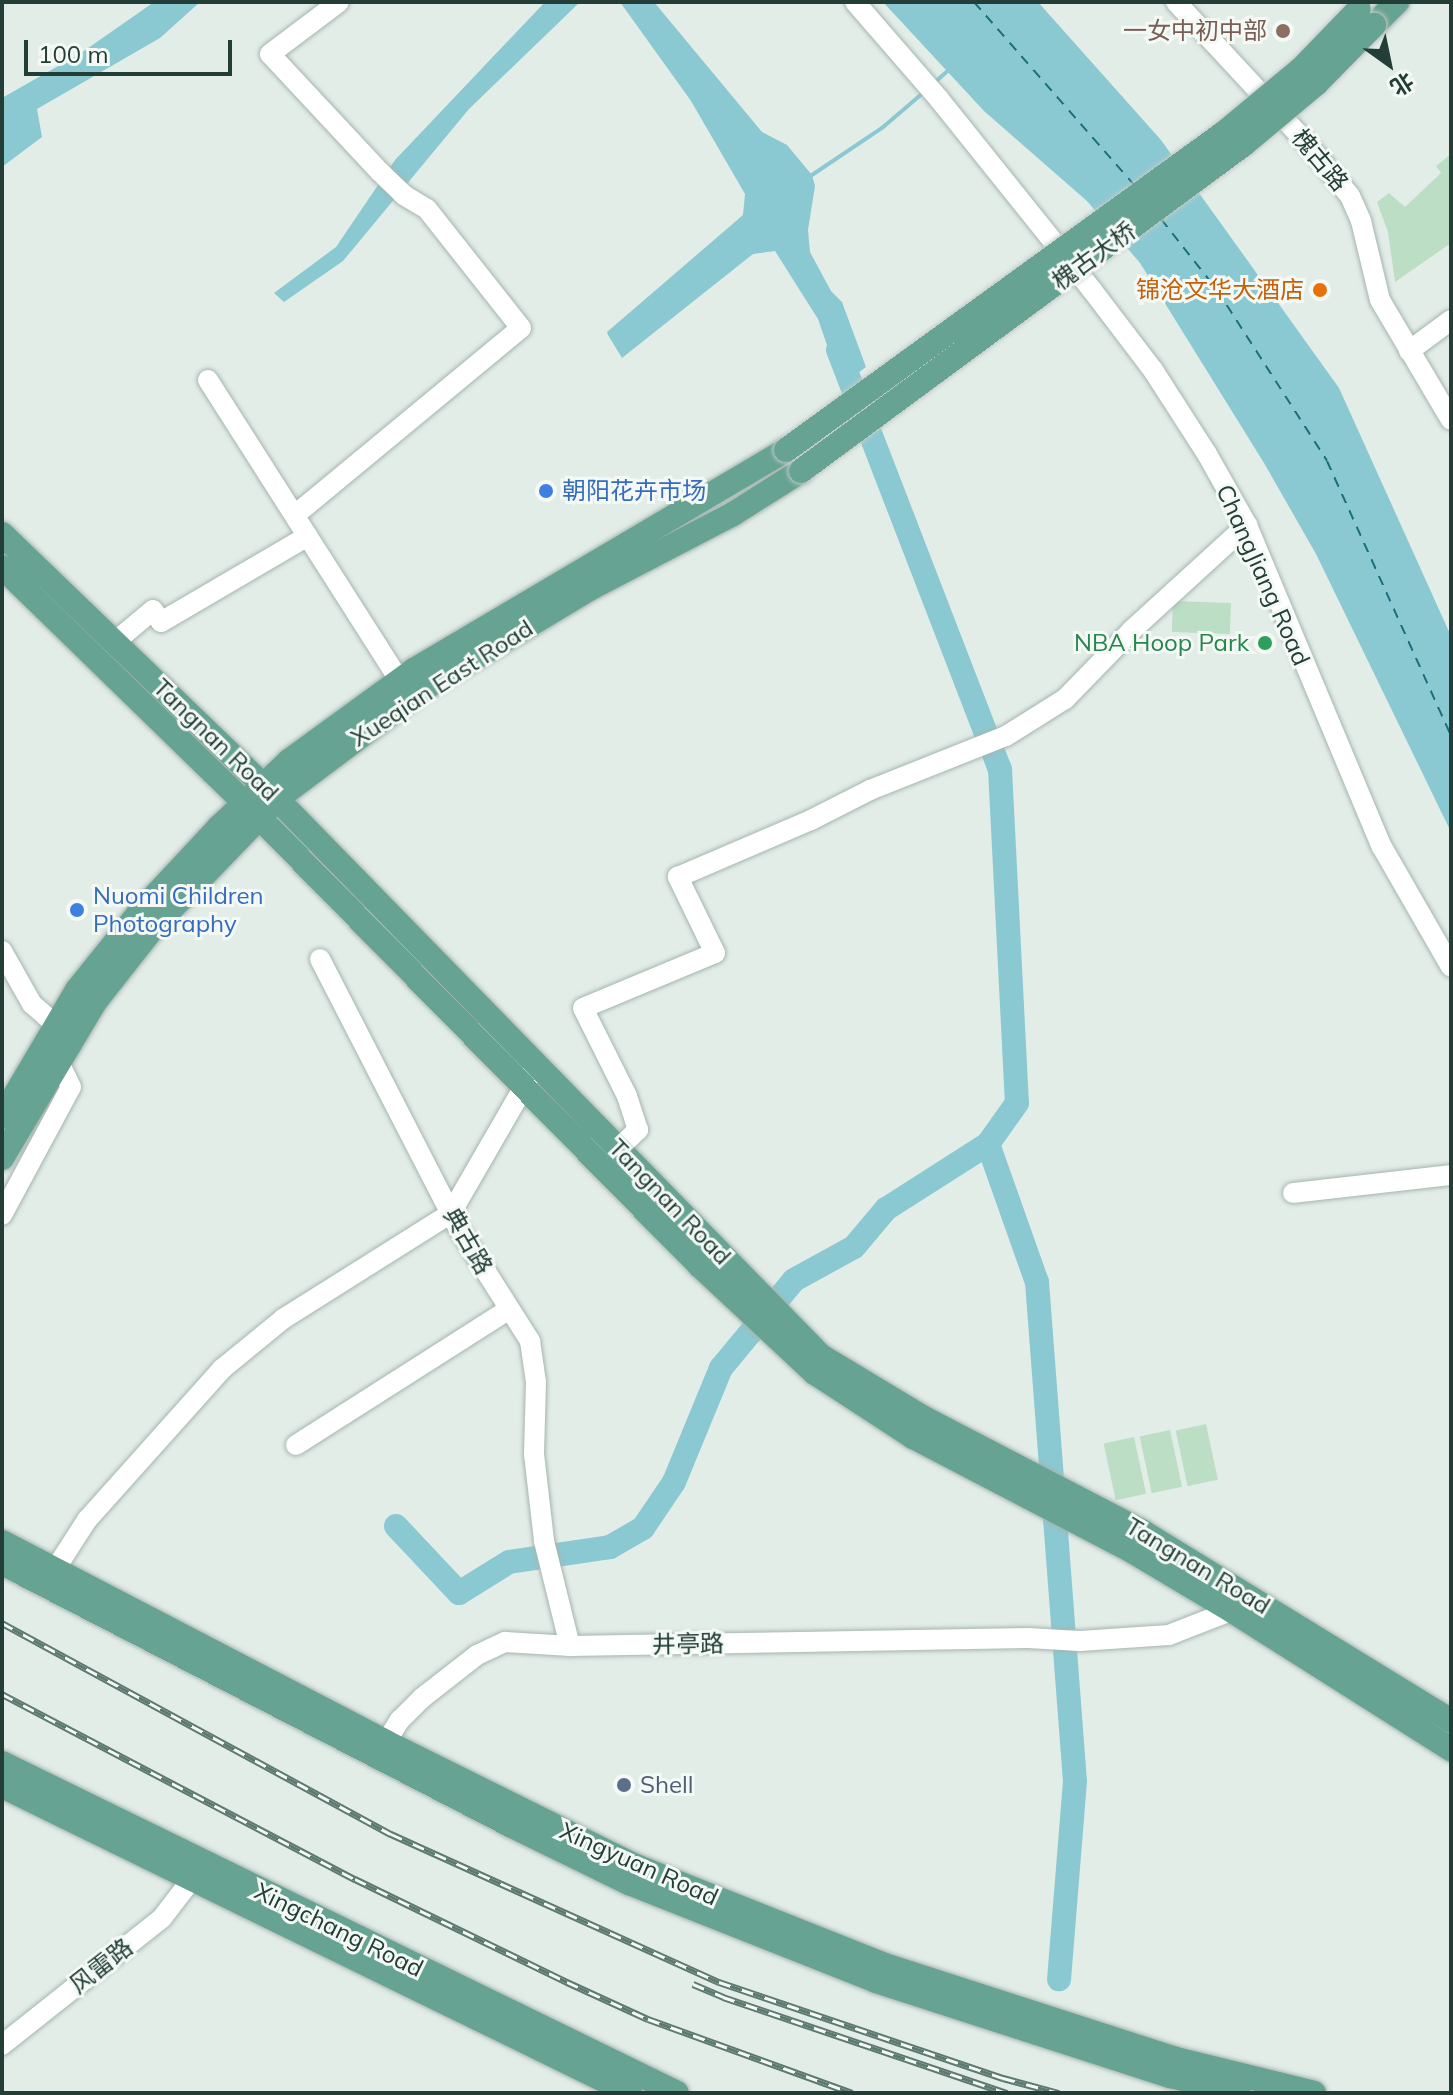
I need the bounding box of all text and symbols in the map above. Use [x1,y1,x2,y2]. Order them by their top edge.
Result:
place label: 一女中初中部 [1123,17,1267,45]
marker: 一女中初中部 [1274,22,1292,40]
scale bar [28,24,236,74]
north arrow [1349,24,1429,104]
text: 100 m [38,39,109,69]
text: 北 [1385,66,1419,102]
street label: 槐古路 [1286,123,1354,197]
street label: 槐古大桥 [1047,216,1141,296]
place label: 锦沧文华大酒店 [1136,276,1304,304]
marker: 锦沧文华大酒店 [1311,281,1329,299]
place label: 朝阳花卉市场 [562,477,706,505]
street label: ChangJiang Road [1210,480,1316,670]
marker: 朝阳花卉市场 [537,482,555,500]
street label: Xueqian East Road [346,613,538,753]
place label: NBA Hoop Park [1074,629,1249,657]
marker: NBA Hoop Park [1256,634,1274,652]
street label: Tangnan Road [147,673,285,807]
place label: Nuomi Children Photography [93,882,264,938]
marker: Nuomi Children Photography [68,901,86,919]
street label: Tangnan Road [603,1133,737,1271]
street label: 典古路 [438,1203,498,1279]
street label: Tangnan Road [1121,1512,1275,1620]
street label: 井亭路 [652,1629,724,1659]
place label: Shell [640,1771,693,1799]
marker: Shell [615,1776,633,1794]
street label: Xingyuan Road [555,1816,723,1912]
street label: Xingchang Road [250,1877,428,1983]
street label: 风雷路 [64,1932,138,2000]

